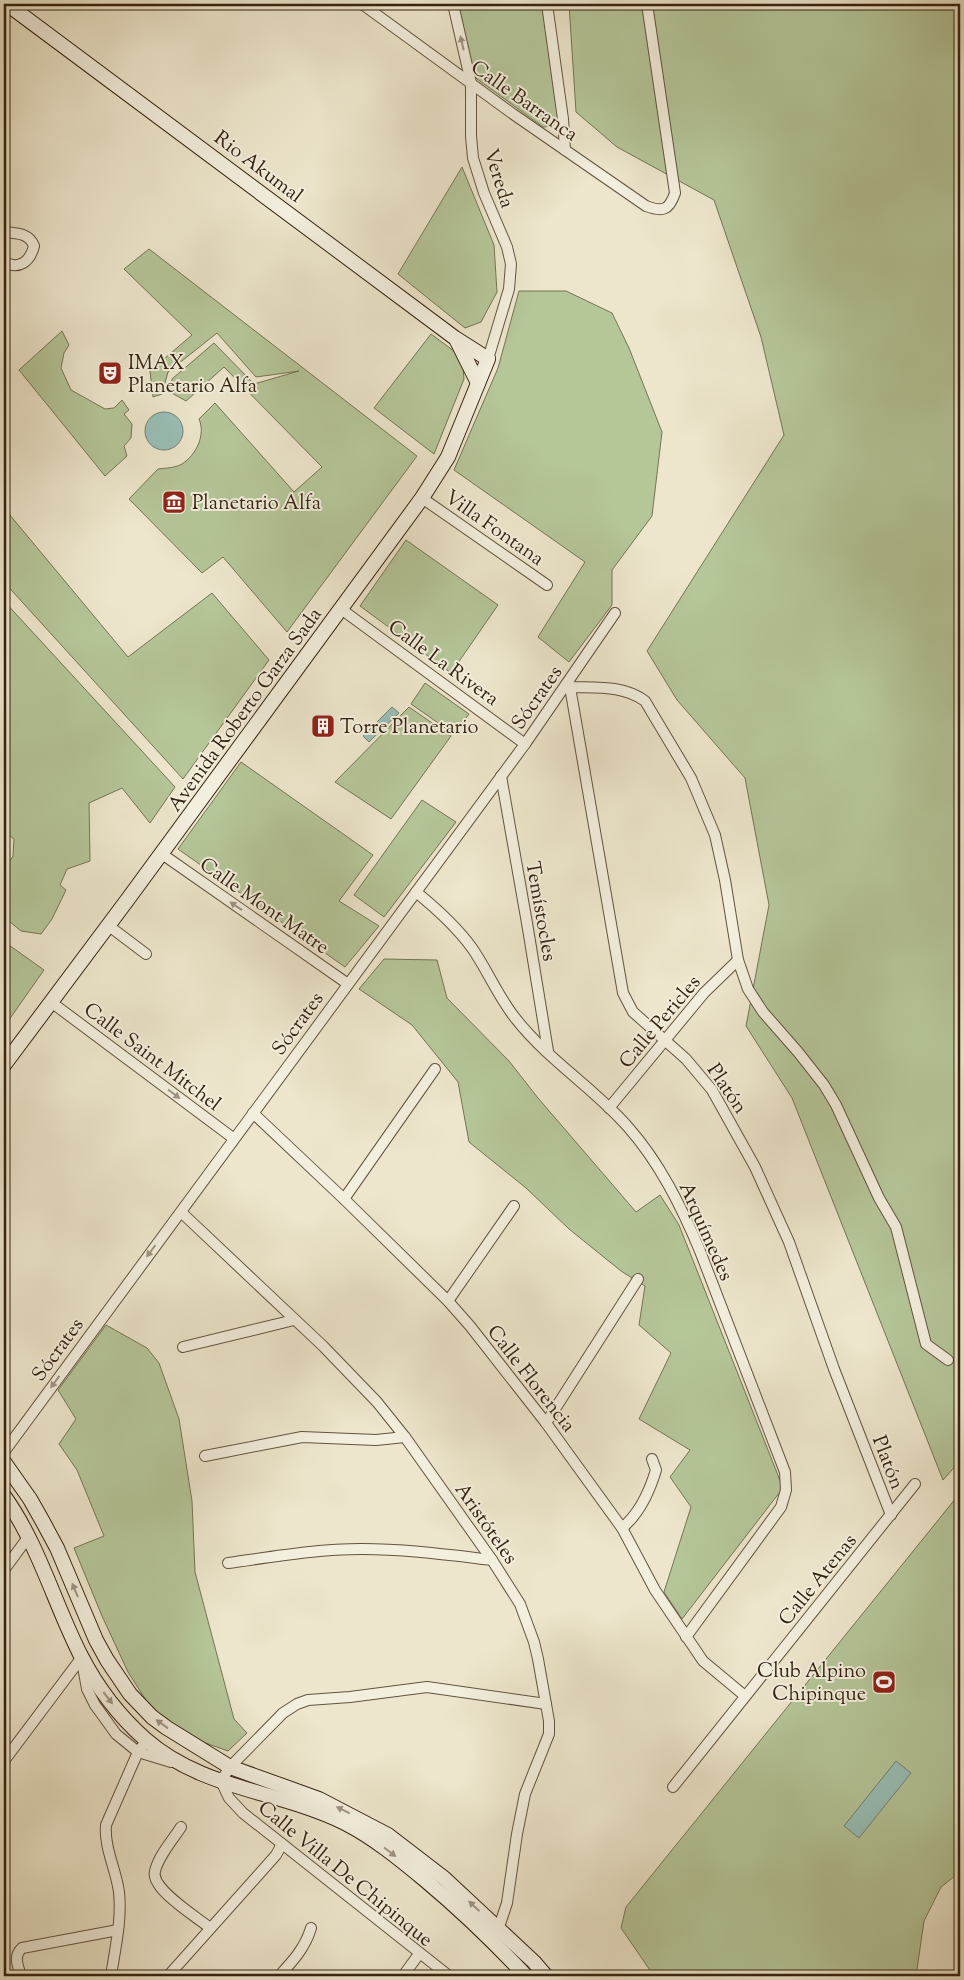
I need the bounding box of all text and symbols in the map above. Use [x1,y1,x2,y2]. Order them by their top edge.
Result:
one-way arrow [458,36,466,51]
street label: Calle Barranca [464,54,583,150]
street label: Rio Akumal [207,125,308,211]
street label: Vereda [475,145,520,212]
place label: IMAX Planetario Alfa [128,350,257,402]
theatre icon: IMAX Planetario Alfa [97,360,123,386]
street label: Villa Fontana [438,484,549,574]
museum icon: Planetario Alfa [161,489,187,515]
place label: Planetario Alfa [192,490,321,519]
street label: Avenida Roberto Garza Sada [162,602,330,819]
street label: Calle La Rivera [381,614,504,714]
street label: Sócrates [505,660,571,736]
building icon: Torre Planetario [310,713,336,739]
place label: Torre Planetario [340,714,479,743]
street label: Calle Mont Matre [193,851,334,963]
street label: Temístocles [516,859,563,964]
one-way arrow [229,902,243,911]
street label: Calle Pericles [613,970,709,1076]
street label: Sócrates [266,987,332,1062]
street label: Calle Saint Mitchel [77,997,227,1120]
street label: Platón [698,1058,754,1121]
one-way arrow [167,1089,181,1099]
street label: Arquímedes [670,1178,739,1286]
one-way arrow [146,1244,157,1257]
street label: Sócrates [26,1313,92,1388]
street label: Calle Florencia [479,1320,581,1439]
one-way arrow [50,1375,60,1389]
street label: Platón [863,1432,910,1494]
street label: Aristóteles [446,1478,524,1571]
street label: Calle Atenas [773,1528,865,1633]
one-way arrow [70,1583,78,1597]
place label: Club Alpino Chipinque [757,1658,866,1710]
sports icon: Club Alpino Chipinque [871,1669,897,1695]
one-way arrow [103,1692,113,1705]
one-way arrow [156,1719,169,1730]
street label: Calle Villa De Chipinque [251,1795,438,1955]
one-way arrow [336,1806,350,1814]
one-way arrow [383,1847,397,1857]
one-way arrow [468,1900,480,1912]

